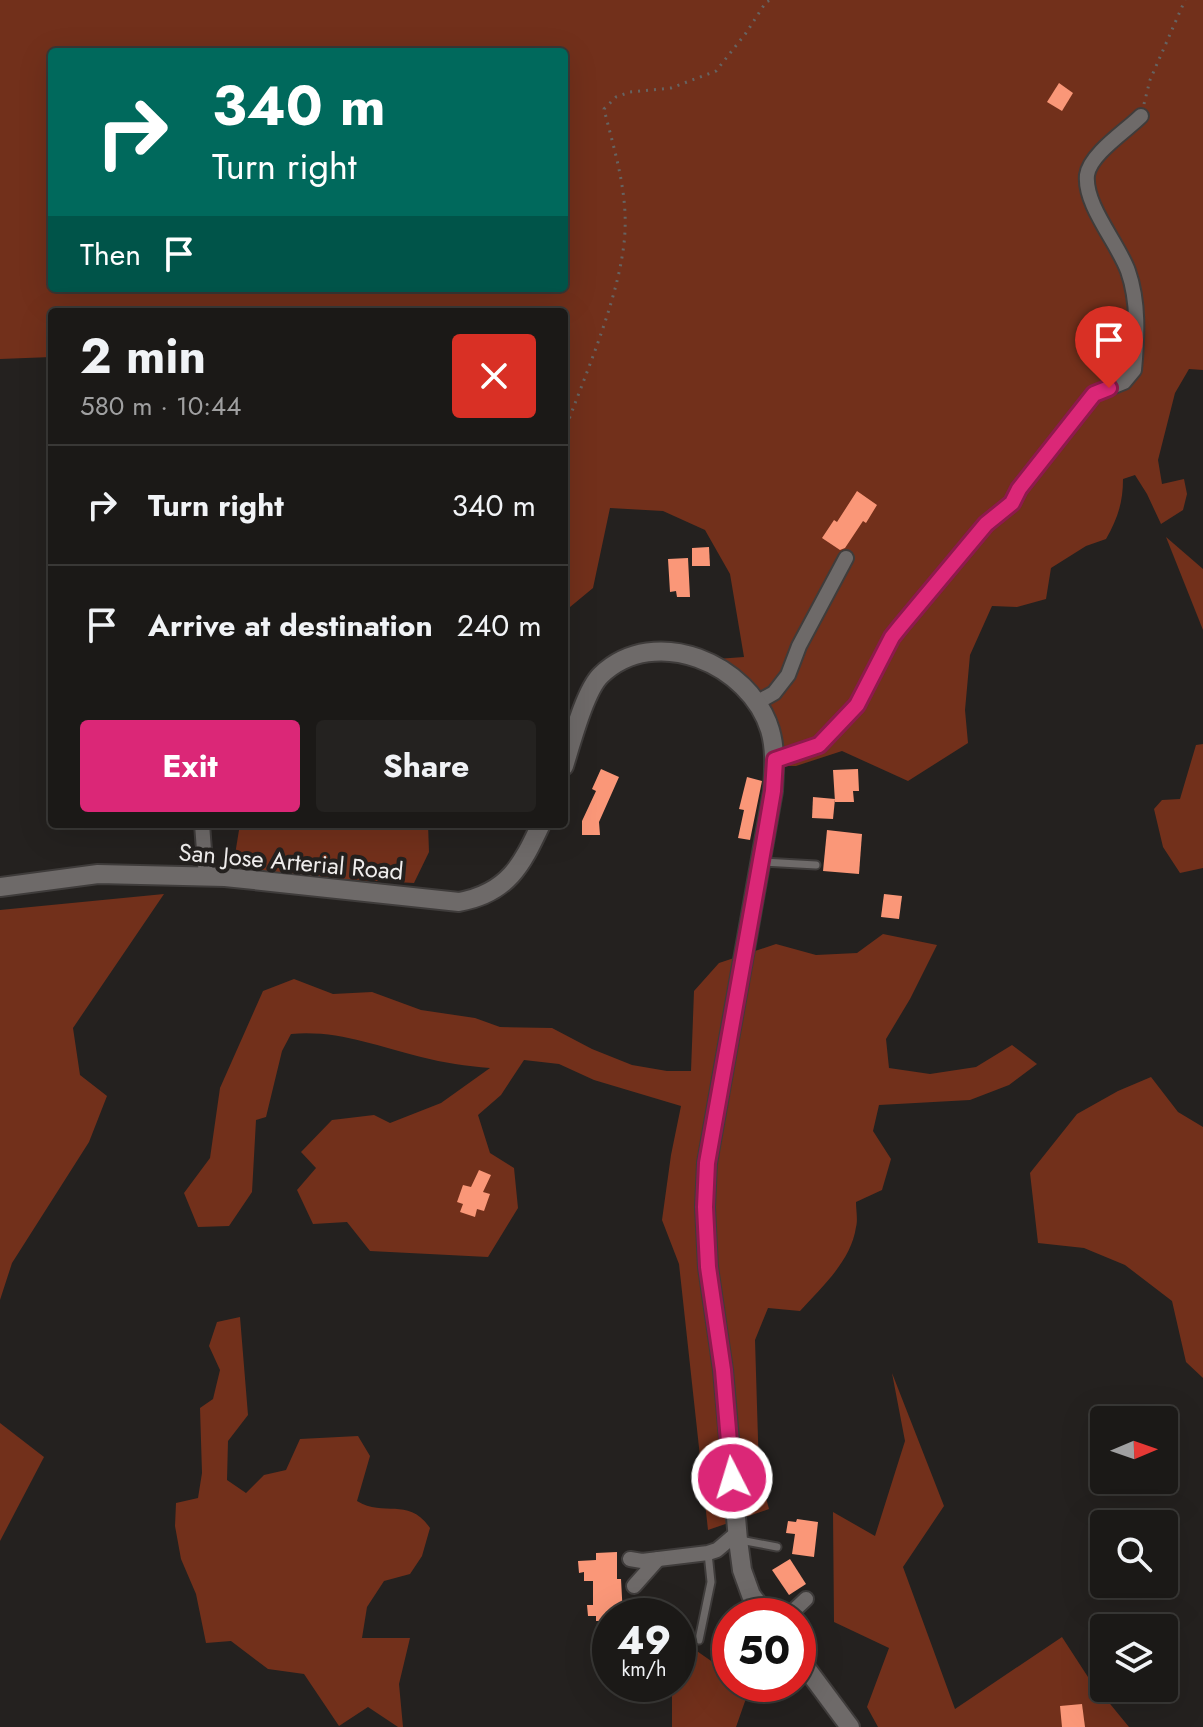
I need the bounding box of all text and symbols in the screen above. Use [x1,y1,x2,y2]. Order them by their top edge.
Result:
text: 340 m [212,65,386,146]
icon: right [80,80,184,184]
text: Turn right [212,140,357,192]
icon: arrive [157,232,201,276]
text: Then [80,233,141,276]
pin [1075,306,1143,388]
icon: arrive [1087,318,1131,362]
text: 2 min [80,322,206,391]
button: close [452,334,536,418]
text: 580 m · 10:44 [80,387,241,425]
icon: right [80,483,124,527]
text: Turn right [148,484,284,527]
text: 340 m [452,484,536,527]
icon: arrive [80,603,124,647]
text: Arrive at destination [148,604,433,647]
text: 240 m [457,604,542,647]
button: Exit [80,720,300,812]
button: Share [316,720,536,812]
street label: San Jose Arterial Road [177,834,405,889]
north arrow [1090,1406,1178,1494]
map controls [1090,1406,1178,1702]
position arrow [690,1436,774,1520]
button: search [1090,1510,1178,1598]
speed limit sign: 50 [712,1598,816,1702]
text: 49 [617,1611,671,1669]
button: layers [1090,1614,1178,1702]
text: km/h [621,1655,667,1684]

